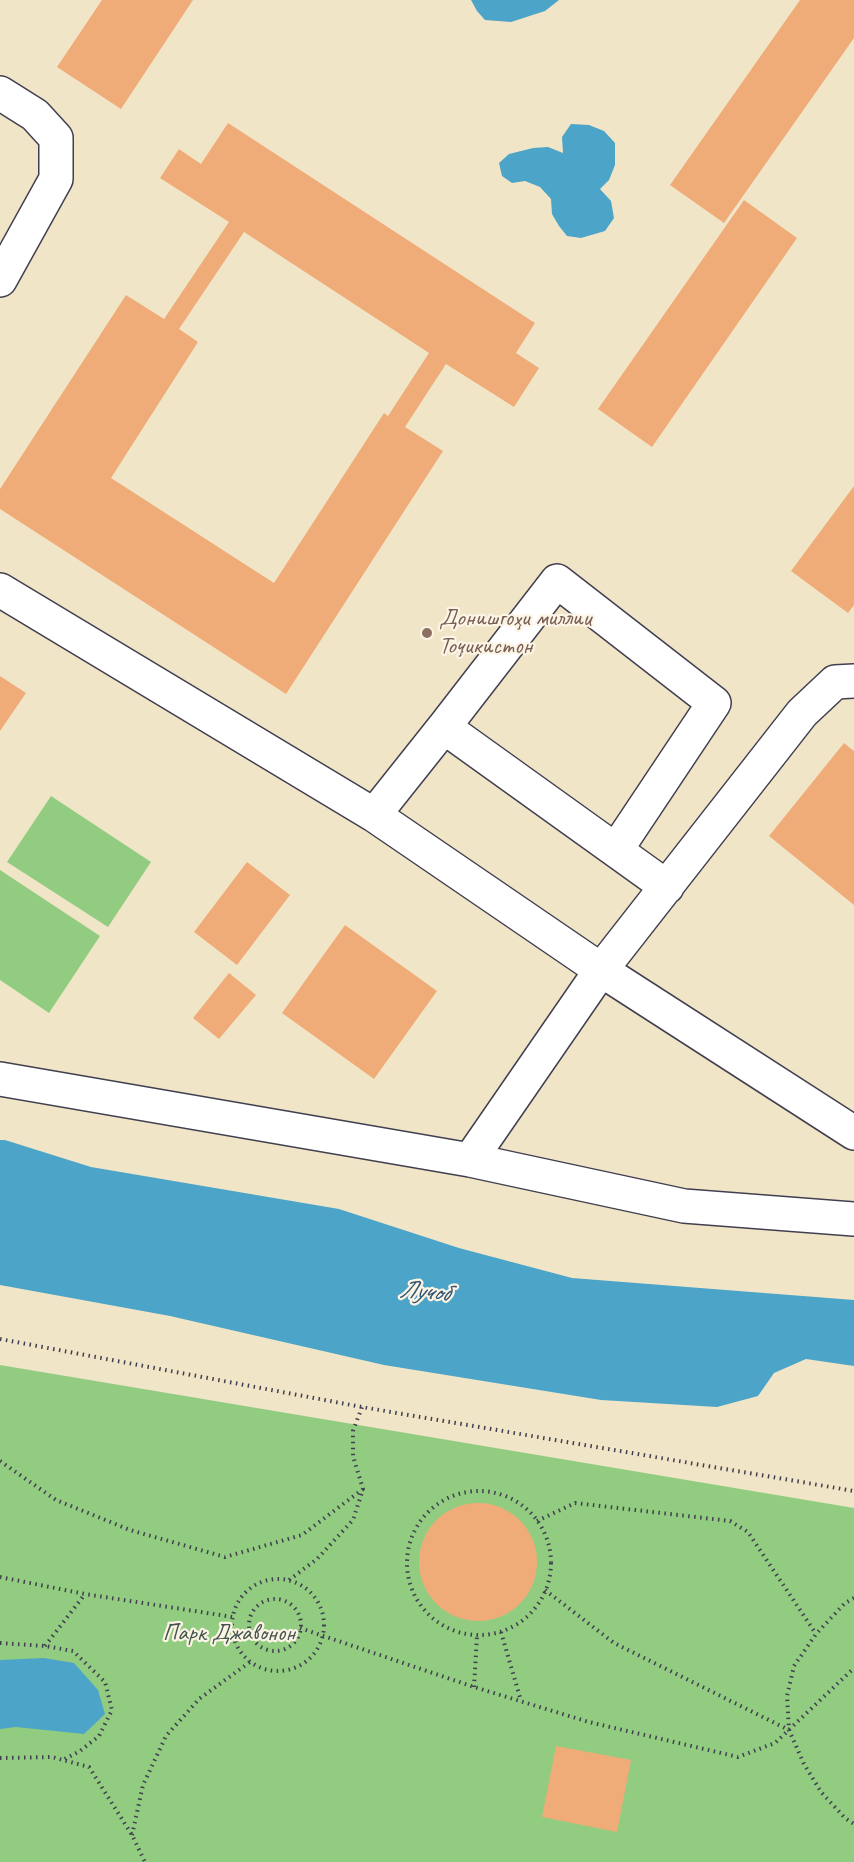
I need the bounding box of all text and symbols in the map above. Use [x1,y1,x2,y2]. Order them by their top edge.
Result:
place label: Донишгоҳи миллии Тоҷикистон [439,605,591,661]
marker: Донишгоҳи миллии Тоҷикистон [420,626,434,640]
water label: Лучоб [398,1274,450,1310]
park label: Парк Джавонон [163,1620,295,1648]

